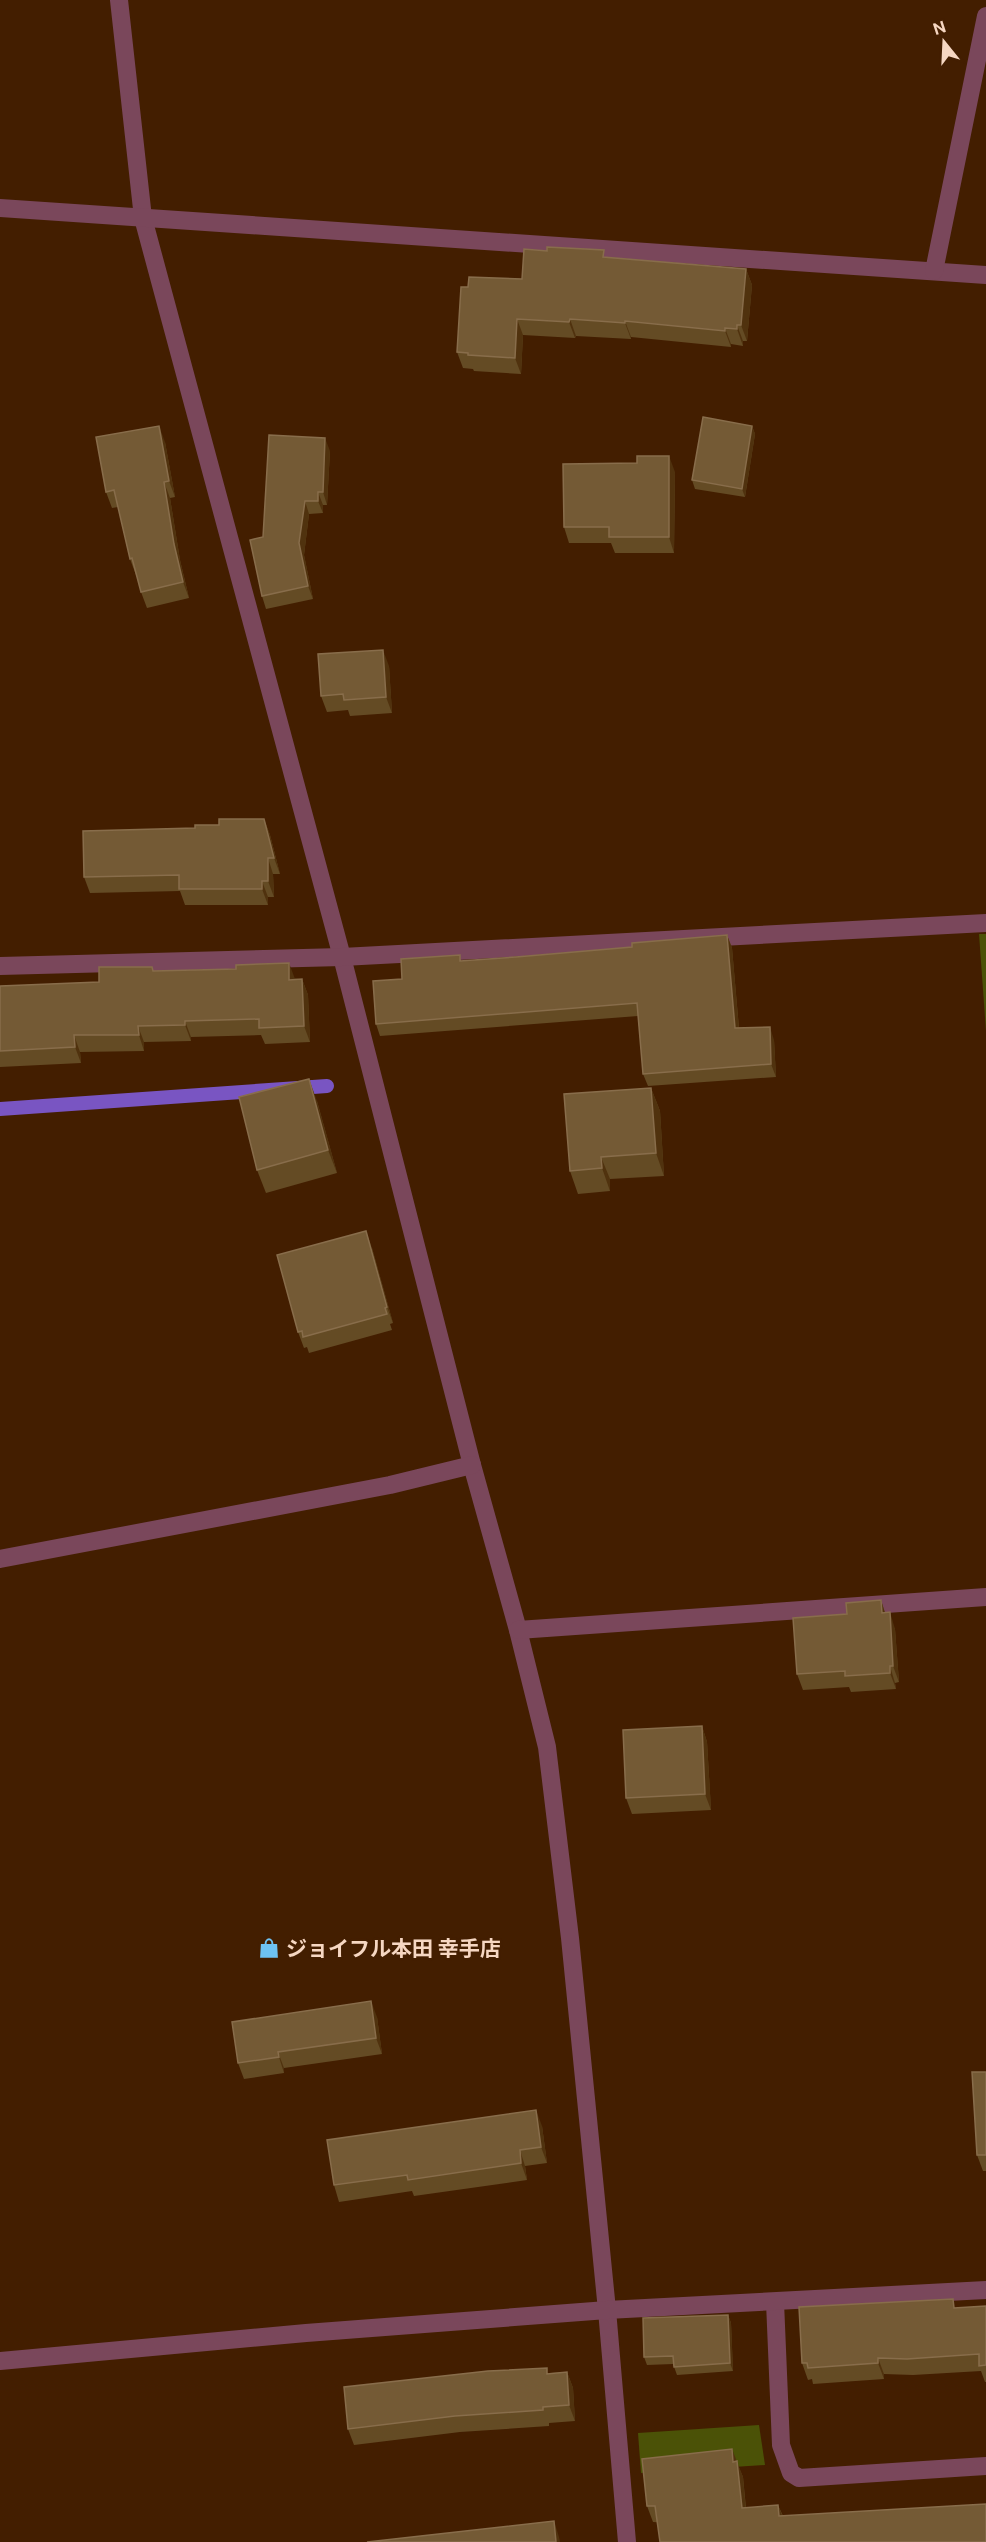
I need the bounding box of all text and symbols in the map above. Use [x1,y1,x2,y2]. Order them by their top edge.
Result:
north arrow [914,12,974,72]
text: N [931,17,948,39]
shop icon: ジョイフル本田 幸手店 [257,1936,281,1960]
place label: ジョイフル本田 幸手店 [286,1936,501,1961]

